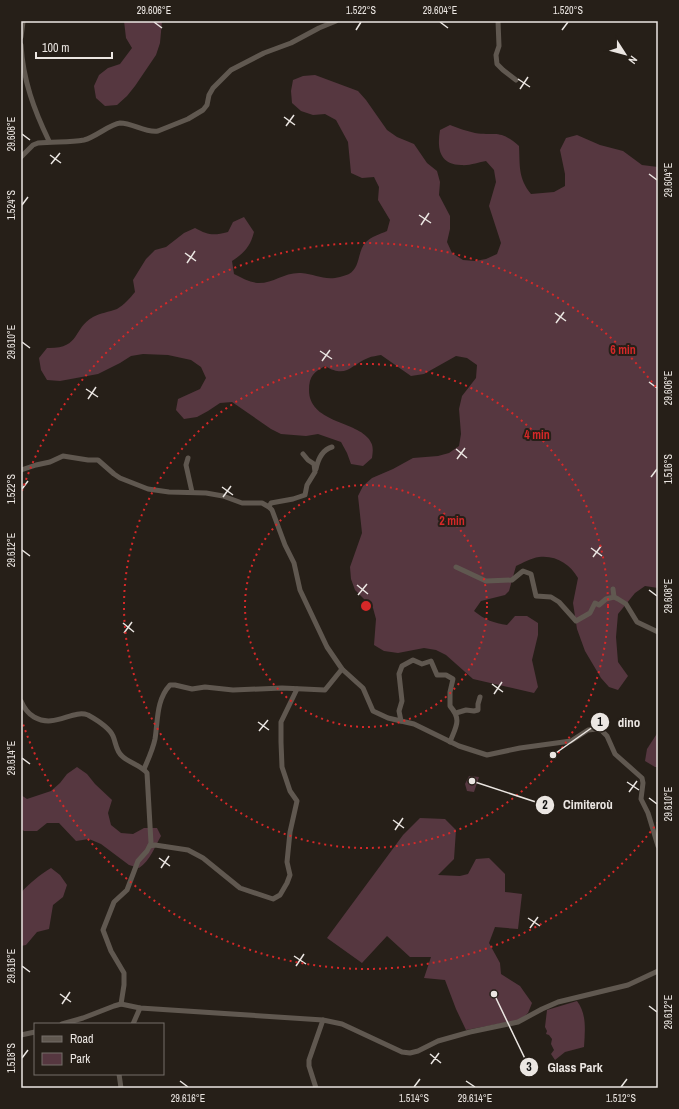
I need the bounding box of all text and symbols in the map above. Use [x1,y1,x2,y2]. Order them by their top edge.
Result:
text: 29.606°E [137,4,171,17]
text: 1.522°S [346,4,377,17]
text: 29.604°E [423,4,457,17]
text: 1.520°S [553,4,584,17]
scale bar [36,34,112,60]
north arrow [605,34,645,74]
text: 100 m [42,40,69,56]
text: N [626,53,641,67]
text: 29.608°E [5,117,18,151]
text: 29.604°E [662,163,675,197]
text: 1.524°S [5,189,18,220]
text: 29.610°E [5,325,18,359]
text: 6 min [610,342,636,358]
text: 29.606°E [662,371,675,405]
text: 4 min [524,427,550,443]
text: 1.516°S [662,453,675,484]
text: 1.522°S [5,473,18,504]
text: 2 min [439,513,465,529]
text: 29.612°E [5,533,18,567]
text: 29.608°E [662,579,675,613]
centre of rings [359,599,373,613]
callout: dino [590,710,648,735]
text: 1 [597,714,603,730]
text: dino [618,714,640,731]
text: 29.614°E [5,741,18,775]
text: 29.610°E [662,787,675,821]
callout: Cimiteroù [535,792,621,817]
text: Cimiteroù [563,796,613,813]
text: 2 [542,797,548,813]
text: 29.616°E [5,949,18,983]
text: 29.612°E [662,995,675,1029]
legend [34,1023,164,1075]
text: Road [70,1031,94,1047]
text: 1.518°S [5,1042,18,1073]
text: Park [70,1051,90,1067]
callout: Glass Park [519,1055,610,1080]
text: 3 [526,1059,532,1075]
text: Glass Park [547,1059,603,1076]
text: 29.616°E [171,1092,205,1105]
text: 1.514°S [399,1092,430,1105]
text: 29.614°E [458,1092,492,1105]
text: 1.512°S [606,1092,637,1105]

